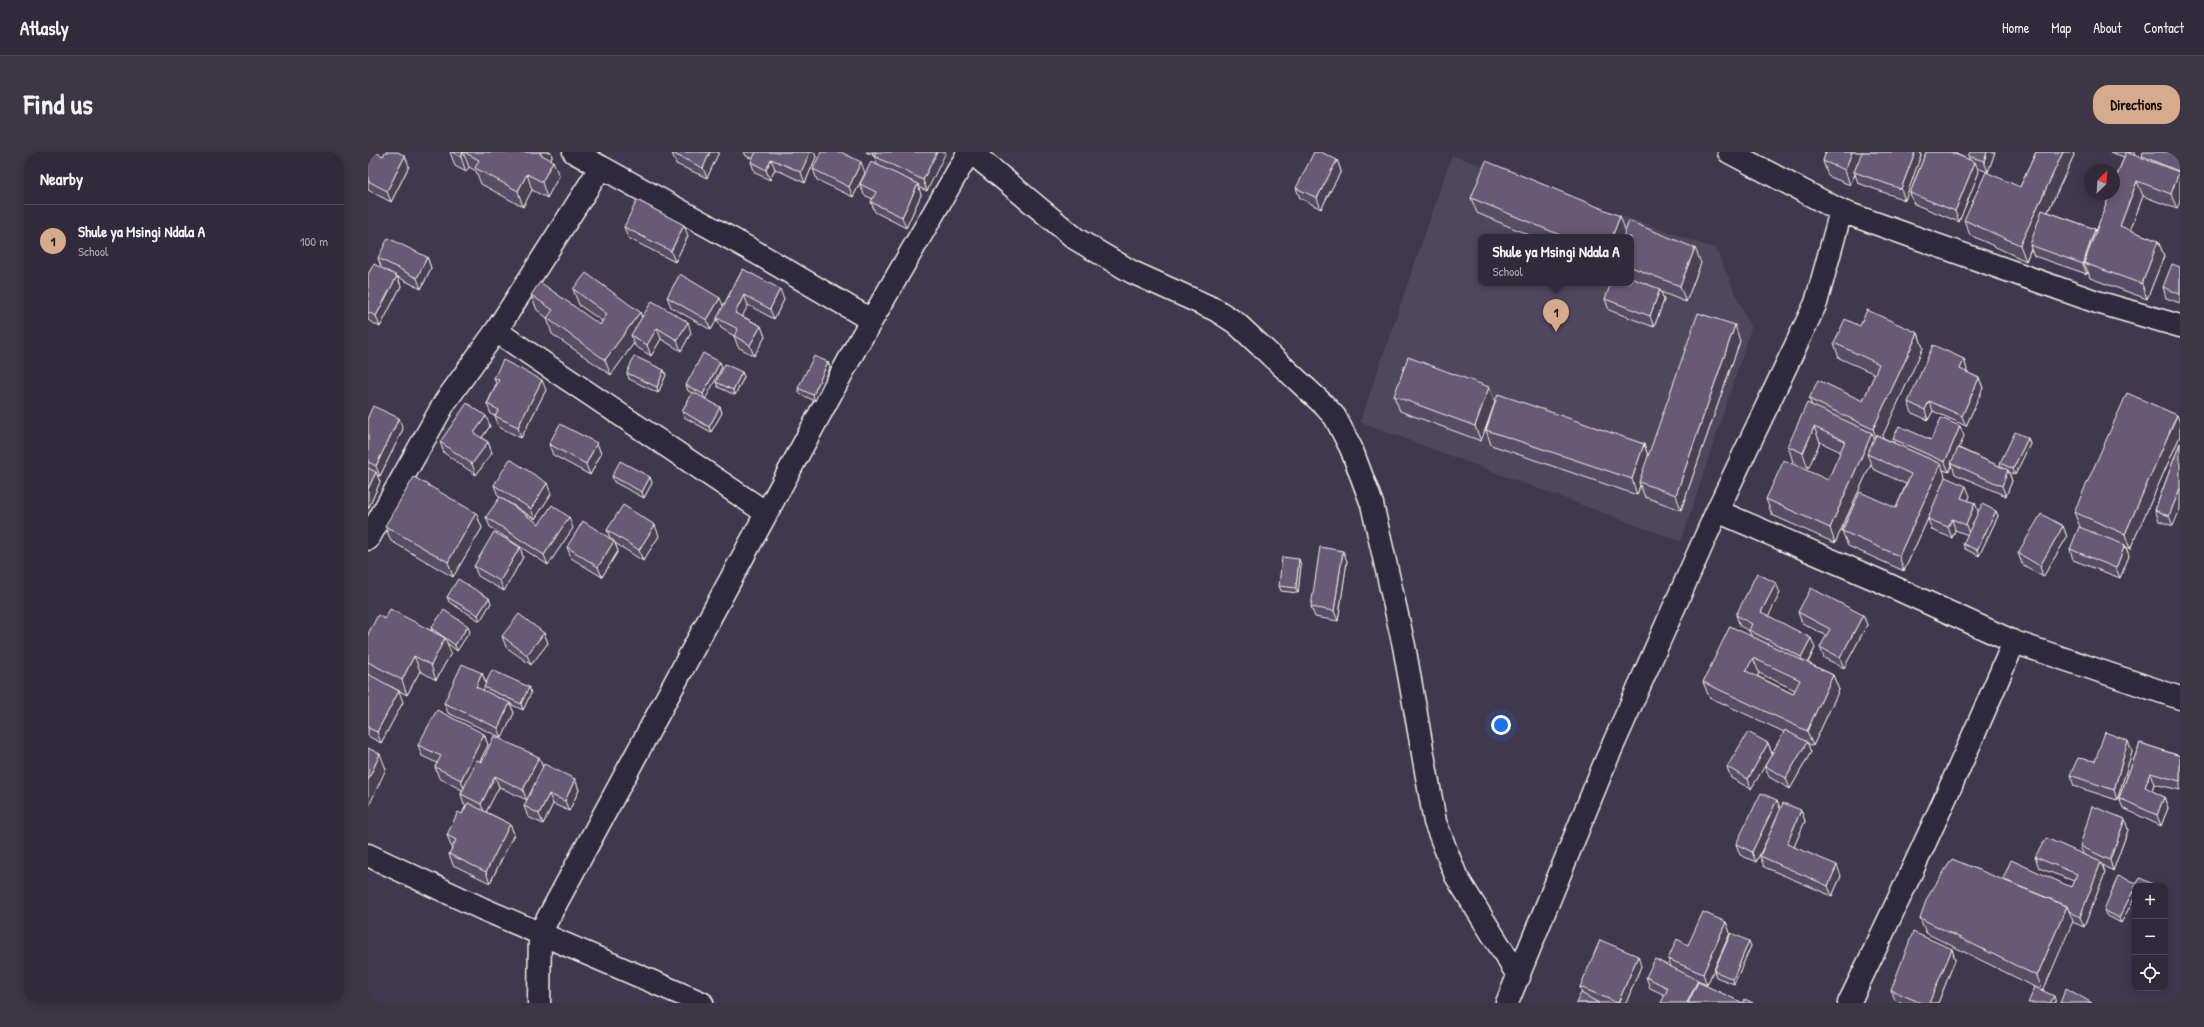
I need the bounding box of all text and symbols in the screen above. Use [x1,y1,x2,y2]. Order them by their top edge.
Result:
text: Atlasly [20,15,69,41]
text: Home [2002,18,2029,37]
text: Map [2051,18,2071,37]
text: About [2093,18,2122,37]
text: Contact [2144,18,2184,37]
text: Find us [24,85,93,123]
button: Directions [2093,85,2180,124]
north arrow [2084,164,2120,200]
text: Nearby [40,167,83,190]
text: Shule ya Msingi Ndala A [78,221,205,242]
text: 1 [51,232,55,250]
text: 100 m [300,232,328,250]
popup [1478,234,1634,286]
text: Shule ya Msingi Ndala A [1493,241,1619,262]
text: School [78,242,108,260]
text: School [1493,262,1523,280]
pin: 1 [1543,299,1569,332]
your location [1491,715,1511,735]
map controls [2132,883,2168,991]
button: + [2132,883,2168,919]
button: − [2132,919,2168,955]
button: locate [2132,955,2168,991]

